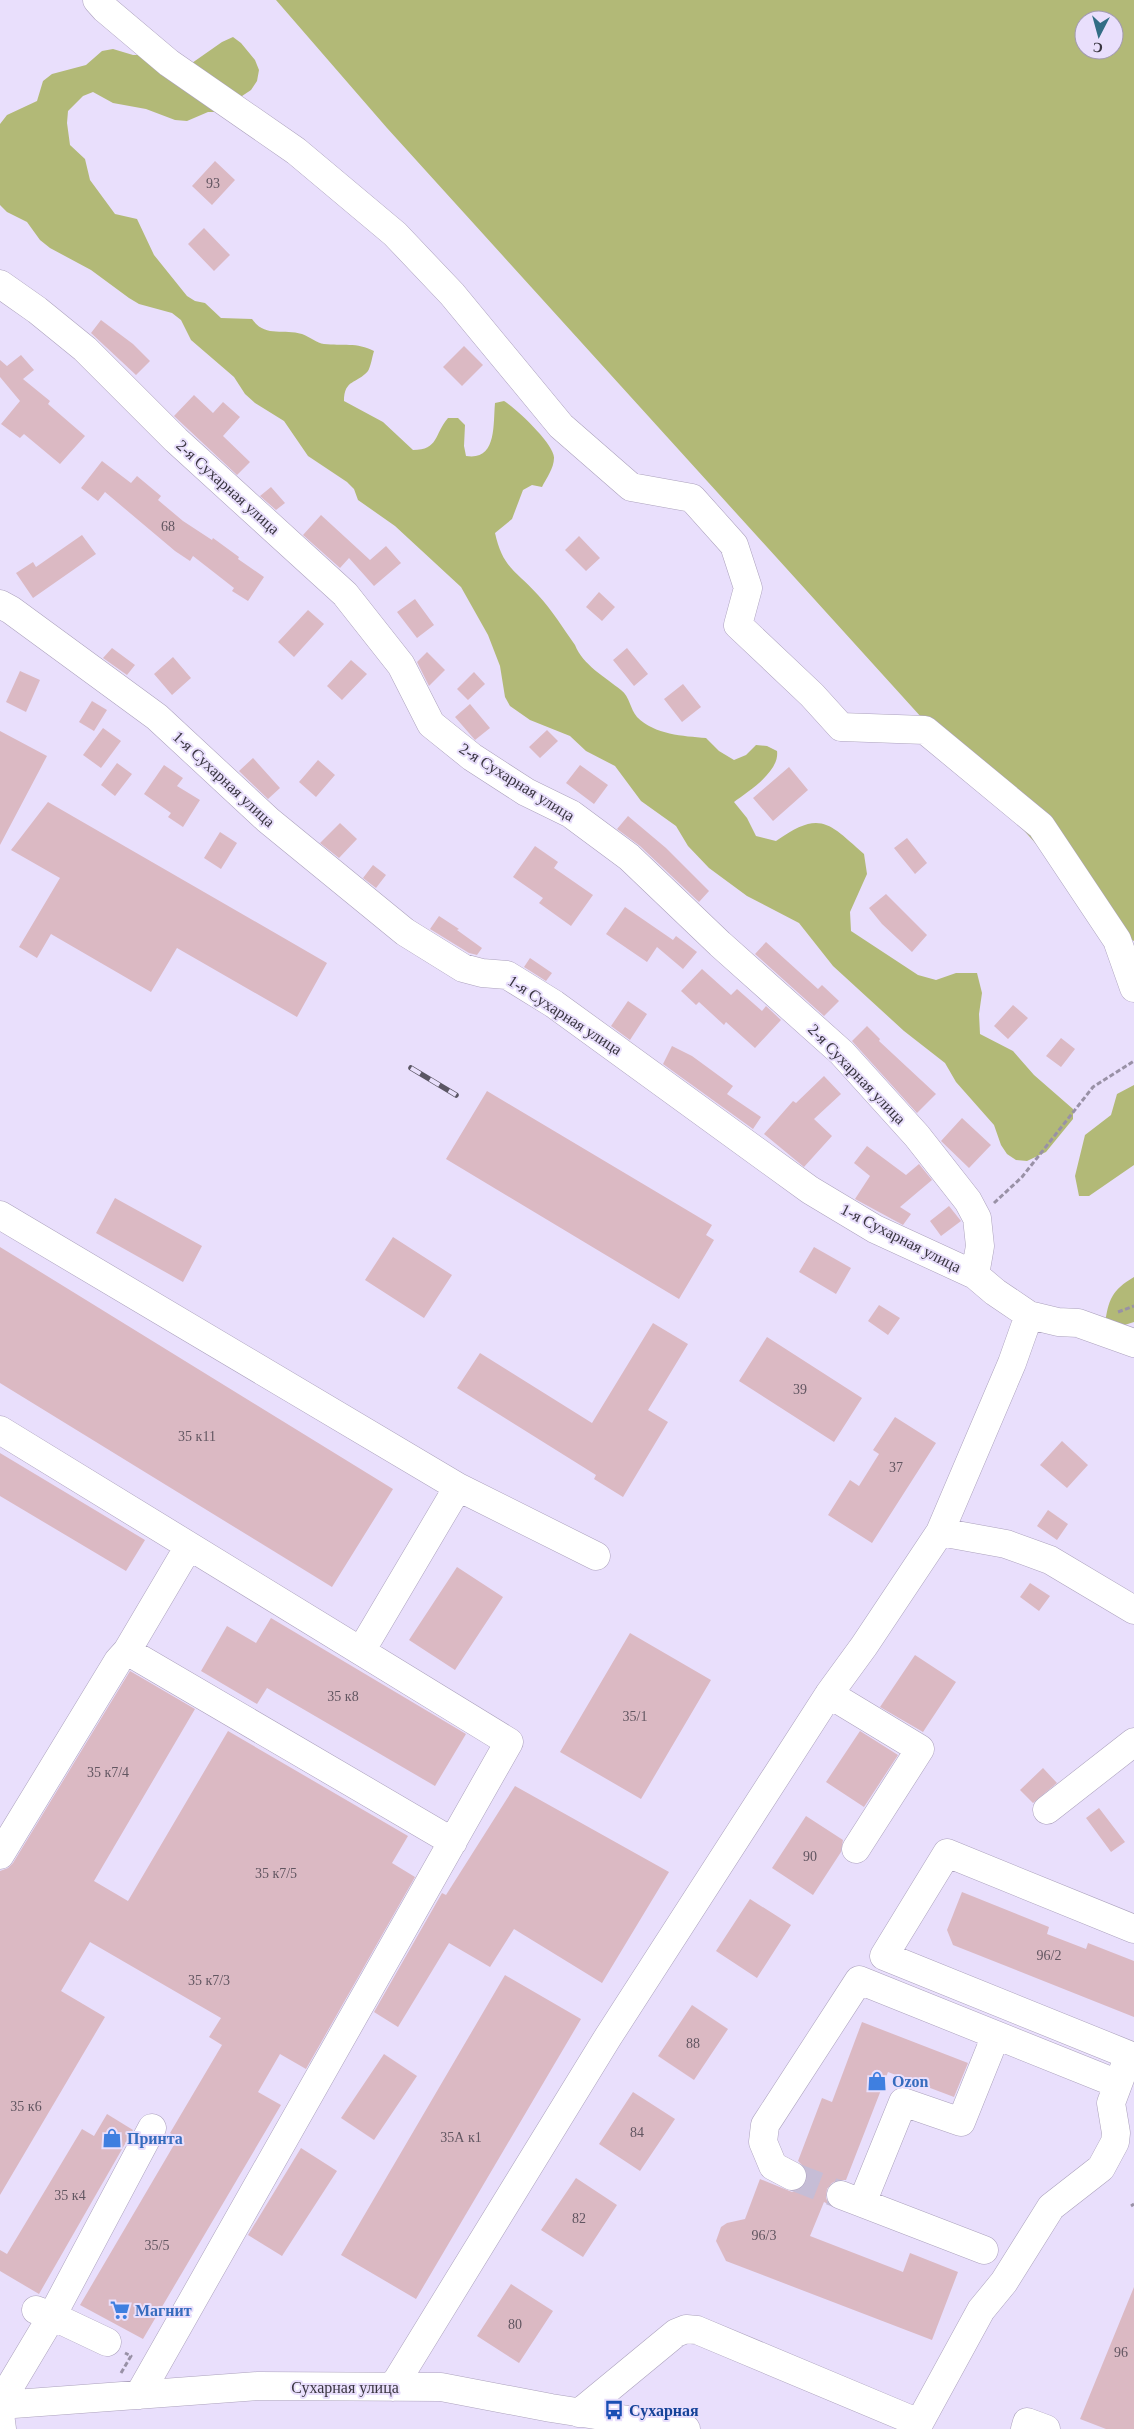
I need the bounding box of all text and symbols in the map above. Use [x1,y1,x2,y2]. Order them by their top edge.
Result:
north arrow [1074,10,1124,60]
text: С [1092,39,1104,55]
house number: 93 [206,176,220,191]
street label: 2-я Сухарная улица [172,436,283,538]
house number: 68 [161,519,175,534]
street label: 1-я Сухарная улица [169,728,278,831]
street label: 2-я Сухарная улица [456,740,578,825]
street label: 1-я Сухарная улица [504,972,625,1059]
street label: 2-я Сухарная улица [804,1020,909,1128]
street label: 1-я Сухарная улица [838,1200,964,1277]
house number: 39 [793,1382,807,1397]
house number: 35 к11 [178,1429,216,1444]
house number: 37 [889,1460,903,1475]
house number: 35 к8 [327,1689,359,1704]
house number: 35/1 [623,1709,647,1724]
house number: 35 к7/4 [87,1765,129,1780]
house number: 90 [803,1849,817,1864]
house number: 35 к7/5 [255,1866,297,1881]
house number: 96/2 [1037,1948,1061,1963]
house number: 35 к7/3 [188,1973,230,1988]
house number: 88 [686,2036,700,2051]
shop icon: Ozon [866,2070,888,2092]
place label: Ozon [892,2073,929,2090]
house number: 35 к6 [10,2099,42,2114]
house number: 84 [630,2125,644,2140]
shop icon: Принта [101,2127,123,2149]
place label: Принта [127,2130,183,2148]
house number: 35А к1 [440,2130,482,2145]
house number: 35 к4 [54,2188,86,2203]
house number: 82 [572,2211,586,2226]
house number: 96/3 [752,2228,776,2243]
house number: 35/5 [145,2238,169,2253]
supermarket icon: Магнит [109,2299,131,2321]
place label: Магнит [135,2302,192,2319]
house number: 80 [508,2317,522,2332]
house number: 96 [1114,2345,1128,2360]
street label: Сухарная улица [291,2379,399,2397]
bus stop icon: Сухарная [603,2399,625,2421]
place label: Сухарная [629,2402,699,2420]

